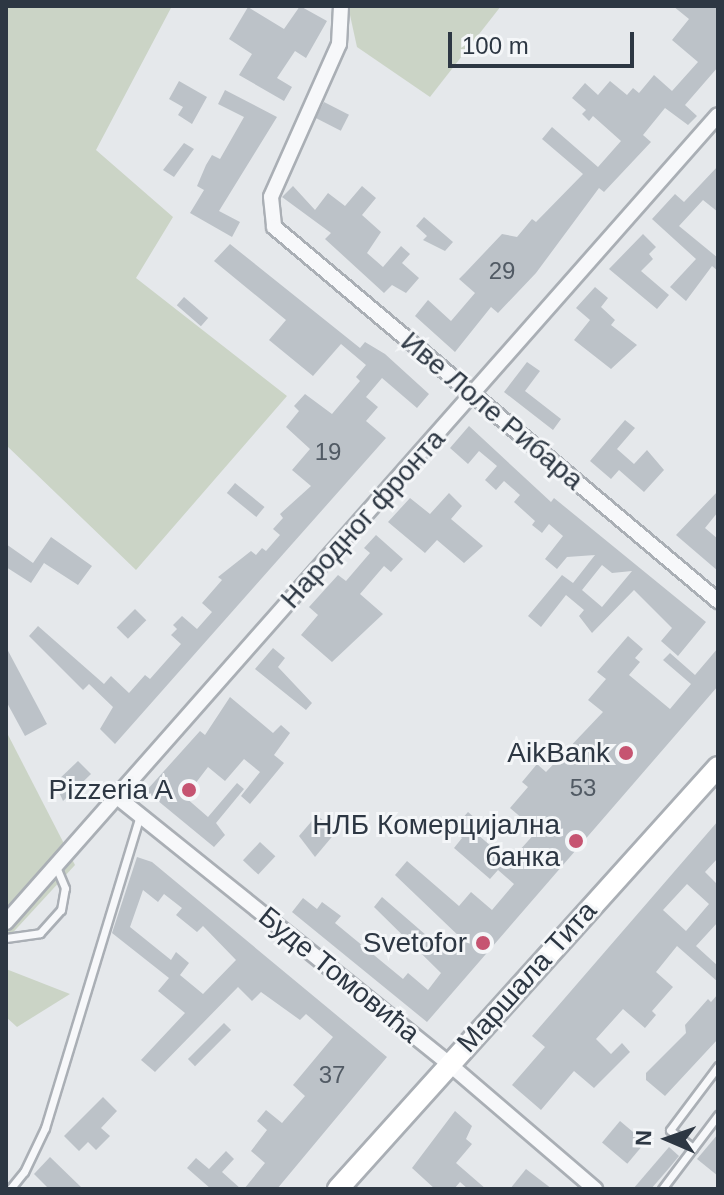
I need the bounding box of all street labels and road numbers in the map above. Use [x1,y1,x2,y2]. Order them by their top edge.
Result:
street label: Иве Лоле Рибара [394,325,590,497]
street label: Народног фронта [274,423,452,615]
street label: Маршала Тита [450,894,604,1060]
street label: Буде Томовића [252,900,426,1050]

